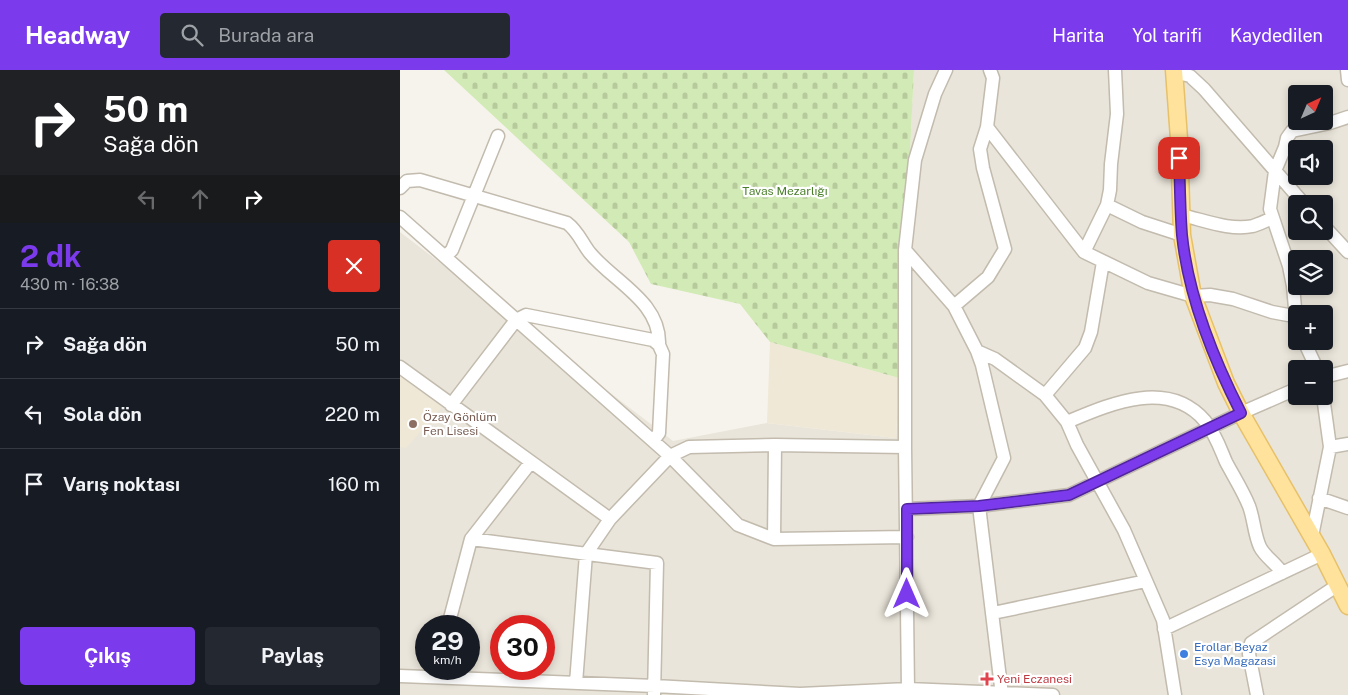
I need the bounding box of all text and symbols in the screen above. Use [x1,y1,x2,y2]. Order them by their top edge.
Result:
search box [160,13,510,58]
text: Headway [25,21,130,49]
icon: search [178,21,206,49]
text: Burada ara [218,24,314,46]
text: Harita [1052,25,1104,46]
text: Yol tarifi [1132,25,1202,46]
text: Kaydedilen [1230,25,1323,46]
north arrow [1288,85,1332,130]
map controls [1288,85,1333,405]
text: 50 m [103,89,188,130]
icon: right [20,90,85,155]
text: Sağa dön [103,131,199,157]
pin [1158,137,1200,179]
button: sound [1288,140,1333,185]
icon: arrive [1165,144,1193,172]
park label: Tavas Mezarlığı [742,184,828,198]
icon: left [133,185,161,213]
icon: ahead [186,185,214,213]
icon: right [239,185,267,213]
button: search [1288,195,1333,240]
text: 2 dk [20,238,81,274]
button: close [328,240,380,292]
button: layers [1288,250,1333,295]
text: 430 m · 16:38 [20,275,119,294]
button: + [1288,305,1333,350]
icon: right [20,330,48,358]
text: Sağa dön [63,333,147,355]
text: 50 m [335,333,380,355]
button: − [1288,360,1333,405]
icon: left [20,400,48,428]
text: Sola dön [63,403,142,425]
text: 220 m [325,403,380,425]
place label: Özay Gönlüm Fen Lisesi [423,410,497,438]
marker: Özay Gönlüm Fen Lisesi [407,418,419,430]
icon: arrive [20,470,48,498]
text: Varış noktası [63,473,180,495]
text: 160 m [328,473,380,495]
position arrow [880,567,932,619]
speed limit sign: 30 [490,615,555,680]
text: 29 [431,626,464,656]
button: Çıkış [20,627,195,685]
button: Paylaş [205,627,380,685]
place label: Erollar Beyaz Esya Magazasi [1194,640,1276,668]
marker: Erollar Beyaz Esya Magazasi [1178,648,1190,660]
text: km/h [433,653,462,667]
place label: Yeni Eczanesi [997,672,1072,686]
marker: Yeni Eczanesi [981,673,993,685]

